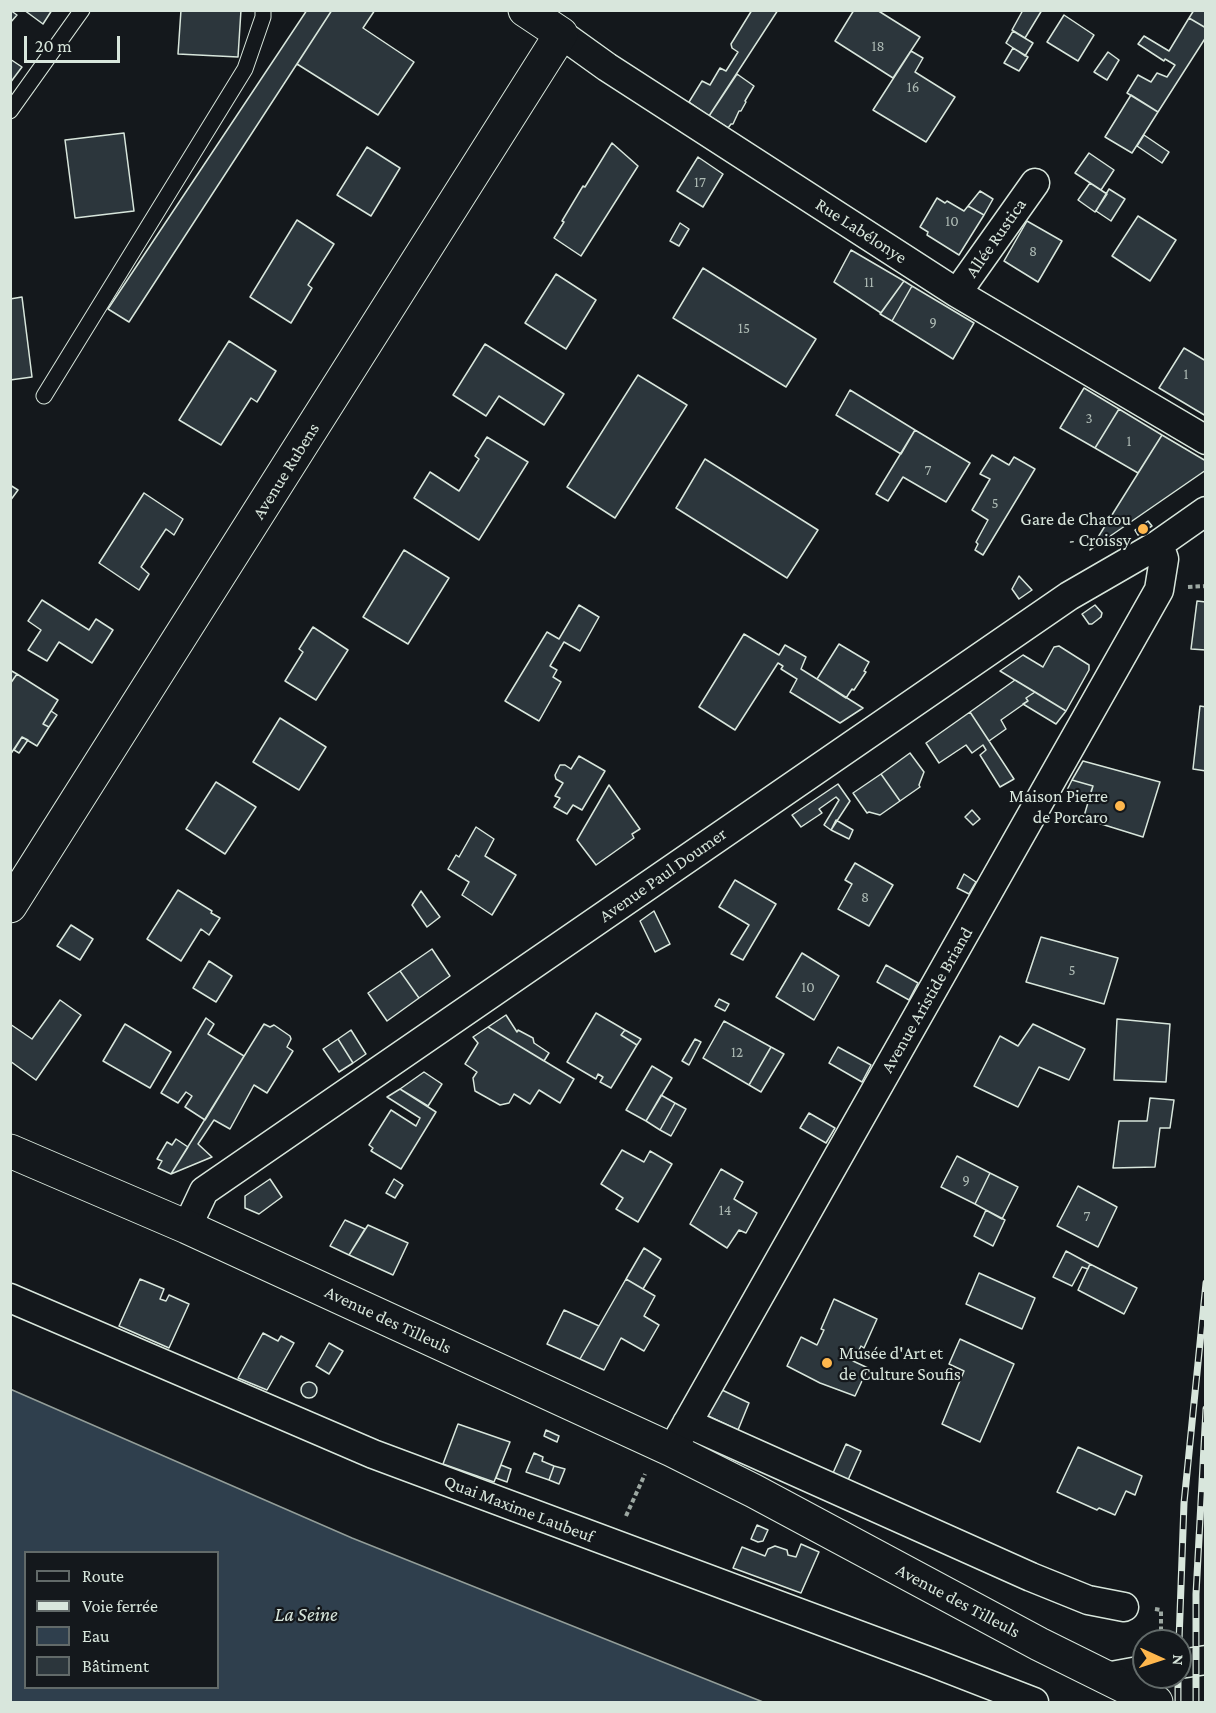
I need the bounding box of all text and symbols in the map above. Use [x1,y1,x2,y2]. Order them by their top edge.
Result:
scale bar [27,24,123,62]
text: 20 m [35,36,72,56]
house number: 18 [871,37,885,55]
house number: 16 [907,78,919,96]
house number: 17 [694,173,706,191]
street label: Rue Labélonye [811,194,911,268]
street label: Allée Rustica [961,194,1031,282]
house number: 10 [945,212,959,230]
house number: 8 [1029,242,1037,260]
house number: 11 [864,273,874,291]
house number: 9 [929,313,937,331]
house number: 15 [738,319,750,337]
house number: 1 [1184,365,1188,383]
house number: 3 [1085,409,1093,427]
street label: Avenue Rubens [248,419,324,523]
house number: 1 [1127,432,1131,450]
house number: 7 [925,461,931,479]
house number: 5 [991,494,999,512]
place label: Gare de Chatou - Croissy [1020,508,1131,550]
marker: Gare de Chatou - Croissy [1136,522,1150,536]
place label: Maison Pierre de Porcaro [1009,785,1108,828]
marker: Maison Pierre de Porcaro [1113,799,1127,813]
street label: Avenue Paul Doumer [595,823,731,927]
house number: 8 [861,888,869,906]
street label: Avenue Aristide Briand [876,923,978,1077]
house number: 5 [1068,961,1076,979]
house number: 10 [801,978,815,996]
house number: 12 [731,1043,743,1061]
house number: 9 [962,1171,970,1189]
house number: 14 [719,1201,731,1219]
house number: 7 [1084,1207,1090,1225]
street label: Avenue des Tilleuls [321,1281,455,1359]
place label: Musée d'Art et de Culture Soufis [839,1342,961,1384]
marker: Musée d'Art et de Culture Soufis [820,1356,834,1370]
street label: Quai Maxime Laubeuf [441,1470,597,1548]
legend [24,1551,219,1689]
street label: Avenue des Tilleuls [892,1559,1024,1643]
text: Route [82,1566,124,1586]
text: Voie ferrée [82,1596,158,1616]
water label: La Seine [274,1603,338,1627]
text: Eau [82,1626,110,1646]
north arrow [1132,1629,1192,1689]
text: N [1170,1654,1187,1666]
text: Bâtiment [82,1656,149,1676]

